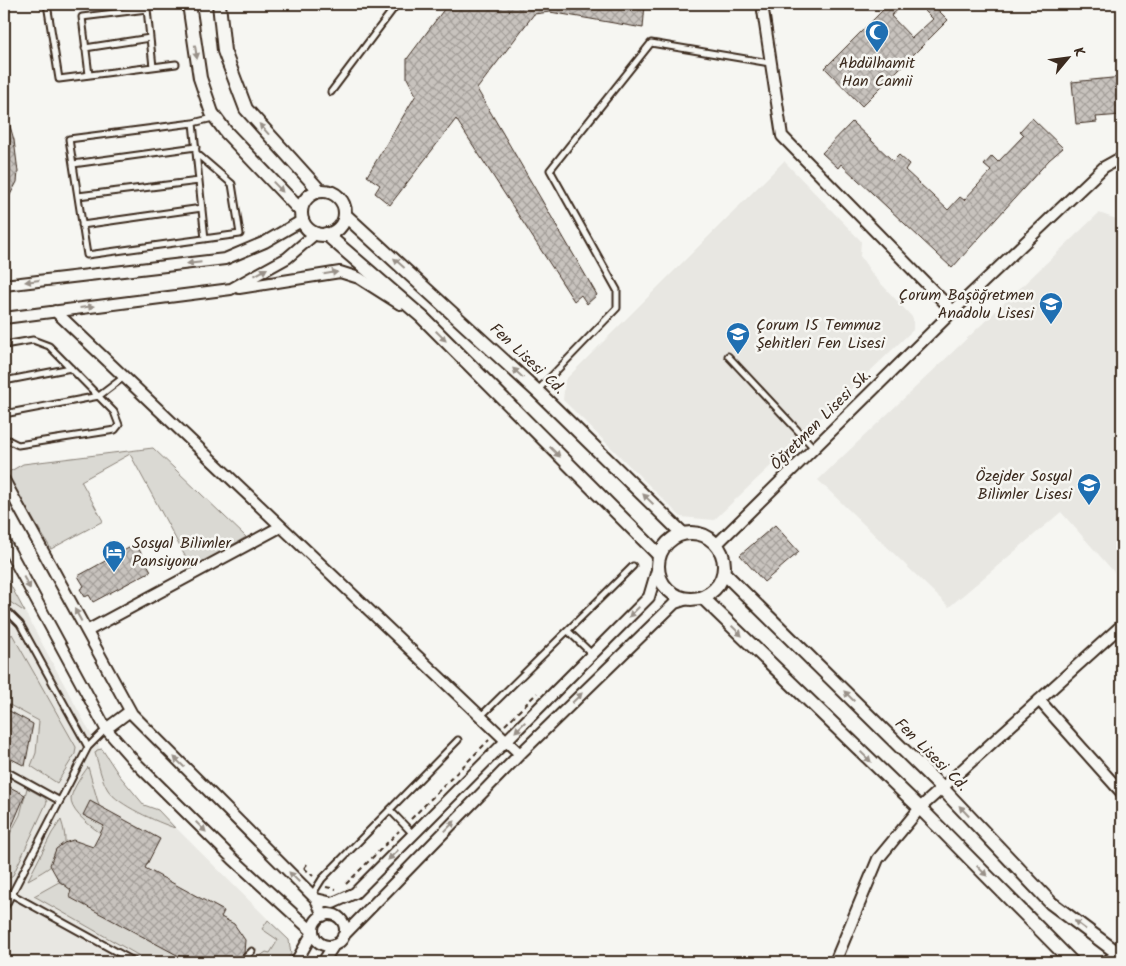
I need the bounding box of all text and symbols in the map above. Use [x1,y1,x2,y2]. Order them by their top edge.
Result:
mosque icon: Abdülhamit Han Camii [864,19,890,53]
north arrow [1044,32,1094,82]
text: K [1067,43,1090,62]
one-way arrow [192,44,200,60]
place label: Abdülhamit Han Camii [839,51,916,94]
one-way arrow [258,123,270,135]
one-way arrow [272,180,284,192]
one-way arrow [392,258,405,269]
one-way arrow [185,259,201,267]
one-way arrow [254,268,269,276]
one-way arrow [323,269,339,277]
one-way arrow [24,277,40,285]
place label: Çorum Başöğretmen Anadolu Lisesi [899,283,1035,326]
school or university icon: Çorum Başöğretmen Anadolu Lisesi [1038,291,1064,325]
one-way arrow [79,303,95,311]
place label: Çorum 15 Temmuz Şehitleri Fen Lisesi [756,313,886,356]
street label: Fen Lisesi Cd. [484,317,570,401]
school or university icon: Çorum 15 Temmuz Şehitleri Fen Lisesi [725,321,751,355]
one-way arrow [435,330,447,342]
street label: Öğretmen Lisesi Sk. [765,364,877,476]
one-way arrow [513,367,525,379]
one-way arrow [549,445,561,457]
place label: Özejder Sosyal Bilimler Lisesi [976,464,1073,507]
school or university icon: Özejder Sosyal Bilimler Lisesi [1076,472,1102,506]
one-way arrow [642,493,654,505]
place label: Sosyal Bilimler Pansiyonu [132,531,232,574]
hotel icon: Sosyal Bilimler Pansiyonu [101,539,127,573]
one-way arrow [23,576,31,591]
one-way arrow [628,605,640,617]
one-way arrow [74,608,82,623]
one-way arrow [731,625,743,637]
one-way arrow [843,690,855,702]
one-way arrow [571,692,583,704]
street label: Fen Lisesi Cd. [888,712,974,798]
one-way arrow [514,721,526,733]
one-way arrow [860,751,872,763]
one-way arrow [174,756,186,768]
one-way arrow [958,806,970,818]
one-way arrow [444,820,456,832]
one-way arrow [195,821,207,833]
one-way arrow [387,848,399,860]
one-way arrow [976,865,988,877]
one-way arrow [288,872,300,884]
one-way arrow [1073,920,1087,930]

